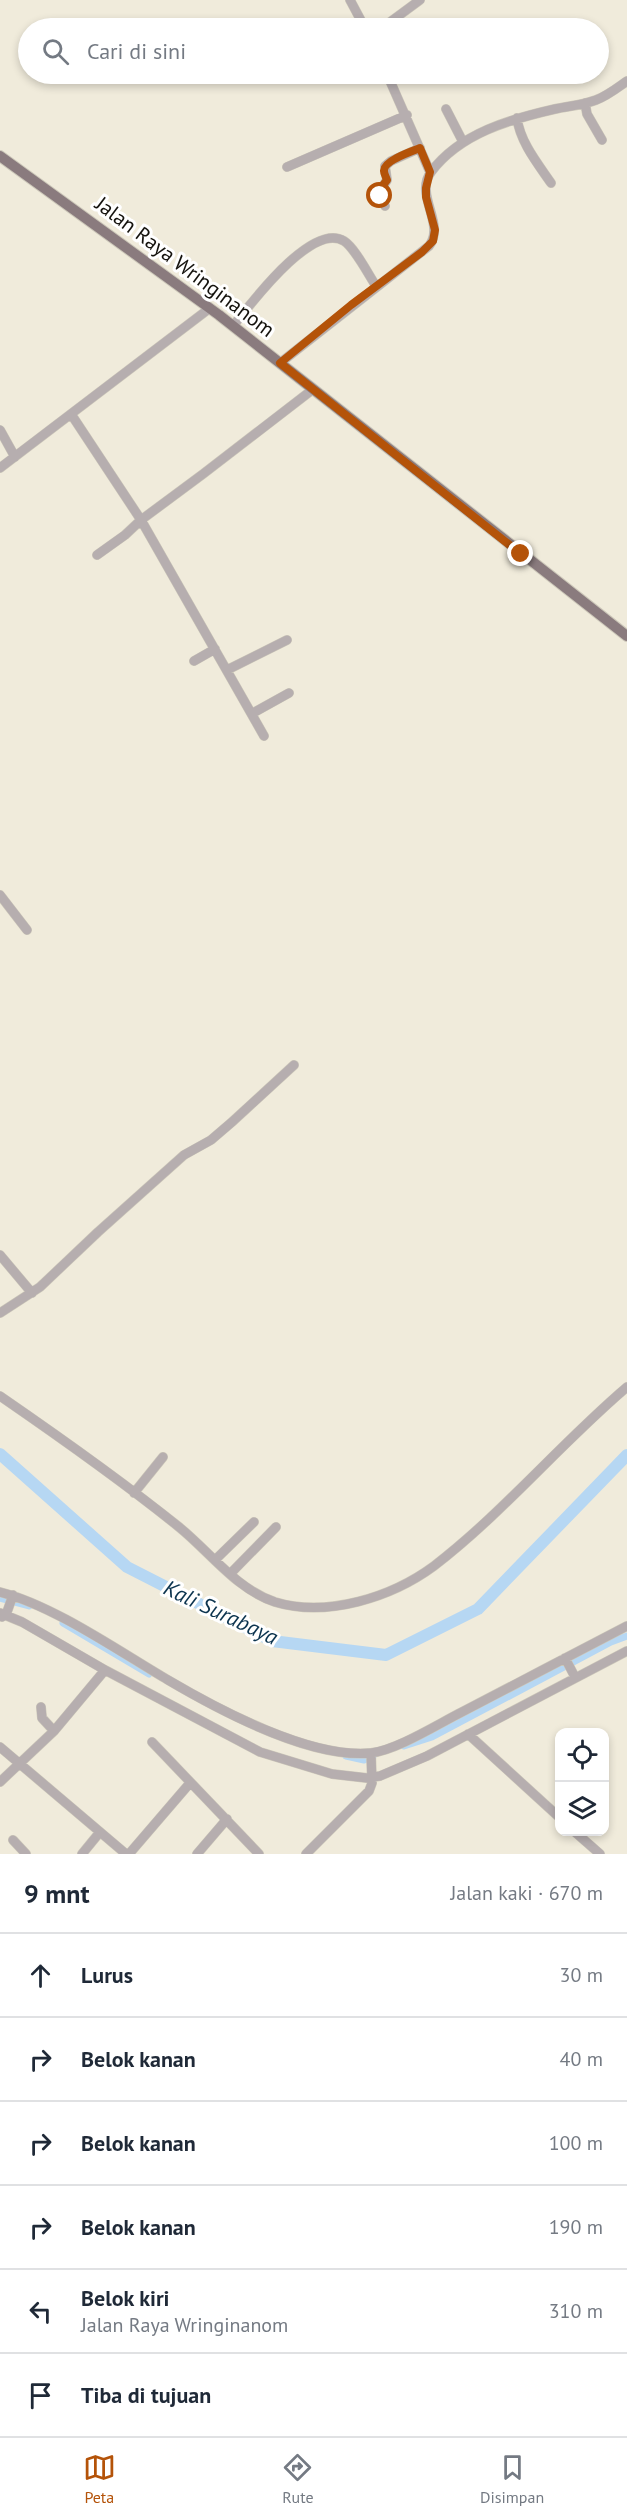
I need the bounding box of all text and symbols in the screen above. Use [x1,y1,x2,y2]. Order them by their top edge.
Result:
search box [18,18,609,84]
icon: search [39,35,72,68]
text: Cari di sini [87,37,186,65]
route start [366,182,392,208]
street label: Jalan Raya Wringinanom [89,190,280,343]
route end [507,540,533,566]
water label: Kali Surabaya [159,1573,283,1651]
map controls [555,1728,609,1836]
button: locate [555,1728,609,1782]
button: layers [555,1782,609,1836]
text: 9 mnt [24,1877,90,1910]
text: Jalan kaki · 670 m [450,1880,603,1906]
icon: ahead [24,1959,57,1992]
text: Lurus [81,1961,133,1989]
text: 30 m [560,1962,603,1988]
icon: right [24,2043,57,2076]
text: Belok kanan [81,2045,196,2073]
text: 40 m [560,2046,603,2072]
icon: right [24,2127,57,2160]
text: Belok kanan [81,2129,196,2157]
text: 100 m [549,2130,603,2156]
icon: right [24,2211,57,2244]
text: Belok kanan [81,2213,196,2241]
text: 190 m [549,2214,603,2240]
text: Belok kiri [81,2284,170,2312]
icon: left [24,2295,57,2328]
text: 310 m [549,2298,603,2324]
text: Jalan Raya Wringinanom [81,2312,288,2338]
icon: arrive [24,2379,57,2412]
text: Tiba di tujuan [81,2381,211,2409]
tab: Peta [83,2451,116,2507]
tab: Rute [281,2451,314,2507]
tab: Disimpan [480,2451,544,2507]

